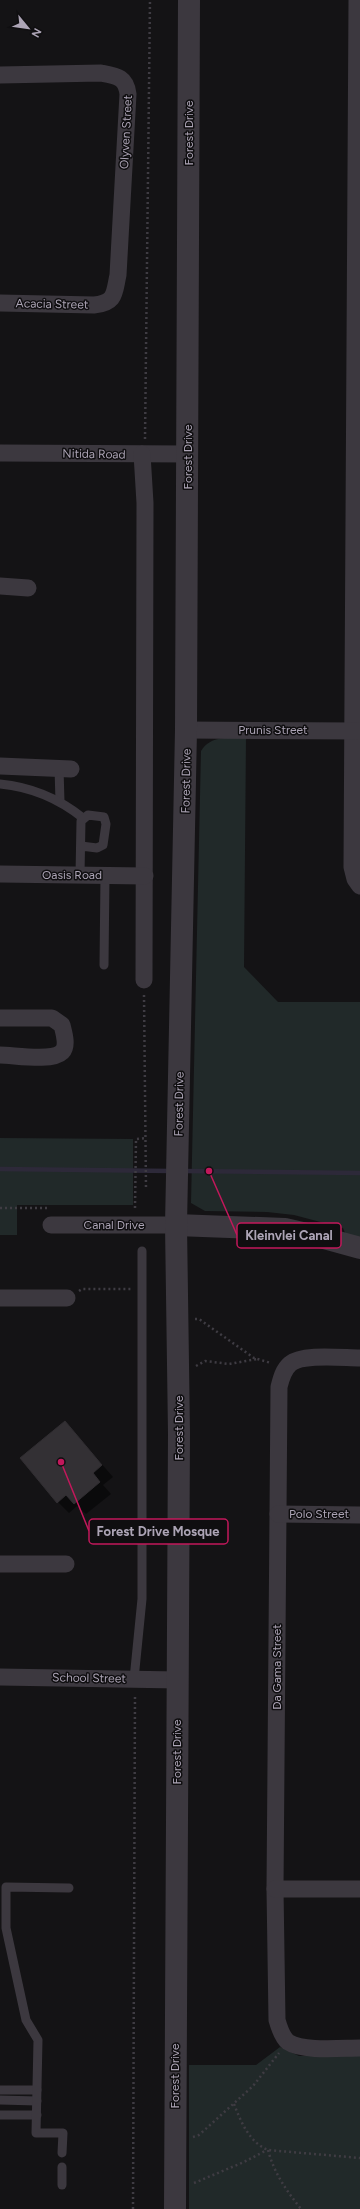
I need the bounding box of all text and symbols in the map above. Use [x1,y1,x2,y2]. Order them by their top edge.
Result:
north arrow [8,8,48,48]
text: N [29,26,44,39]
street label: Olyven Street [117,94,135,169]
street label: Forest Drive [182,100,196,165]
street label: Acacia Street [16,296,89,312]
street label: Forest Drive [181,424,195,489]
street label: Nitida Road [62,446,126,462]
street label: Prunis Street [238,723,308,737]
street label: Forest Drive [178,748,194,814]
street label: Oasis Road [42,868,102,882]
street label: Forest Drive [171,1071,187,1137]
street label: Canal Drive [84,1218,145,1232]
callout: Kleinvlei Canal [237,1223,341,1248]
text: Kleinvlei Canal [245,1228,333,1243]
street label: Forest Drive [172,1395,186,1460]
street label: Polo Street [289,1507,349,1521]
callout: Forest Drive Mosque [89,1519,228,1544]
text: Forest Drive Mosque [97,1524,219,1539]
street label: Da Gama Street [270,1624,284,1710]
street label: School Street [52,1670,126,1686]
street label: Forest Drive [170,1719,184,1784]
street label: Forest Drive [168,2043,182,2108]

